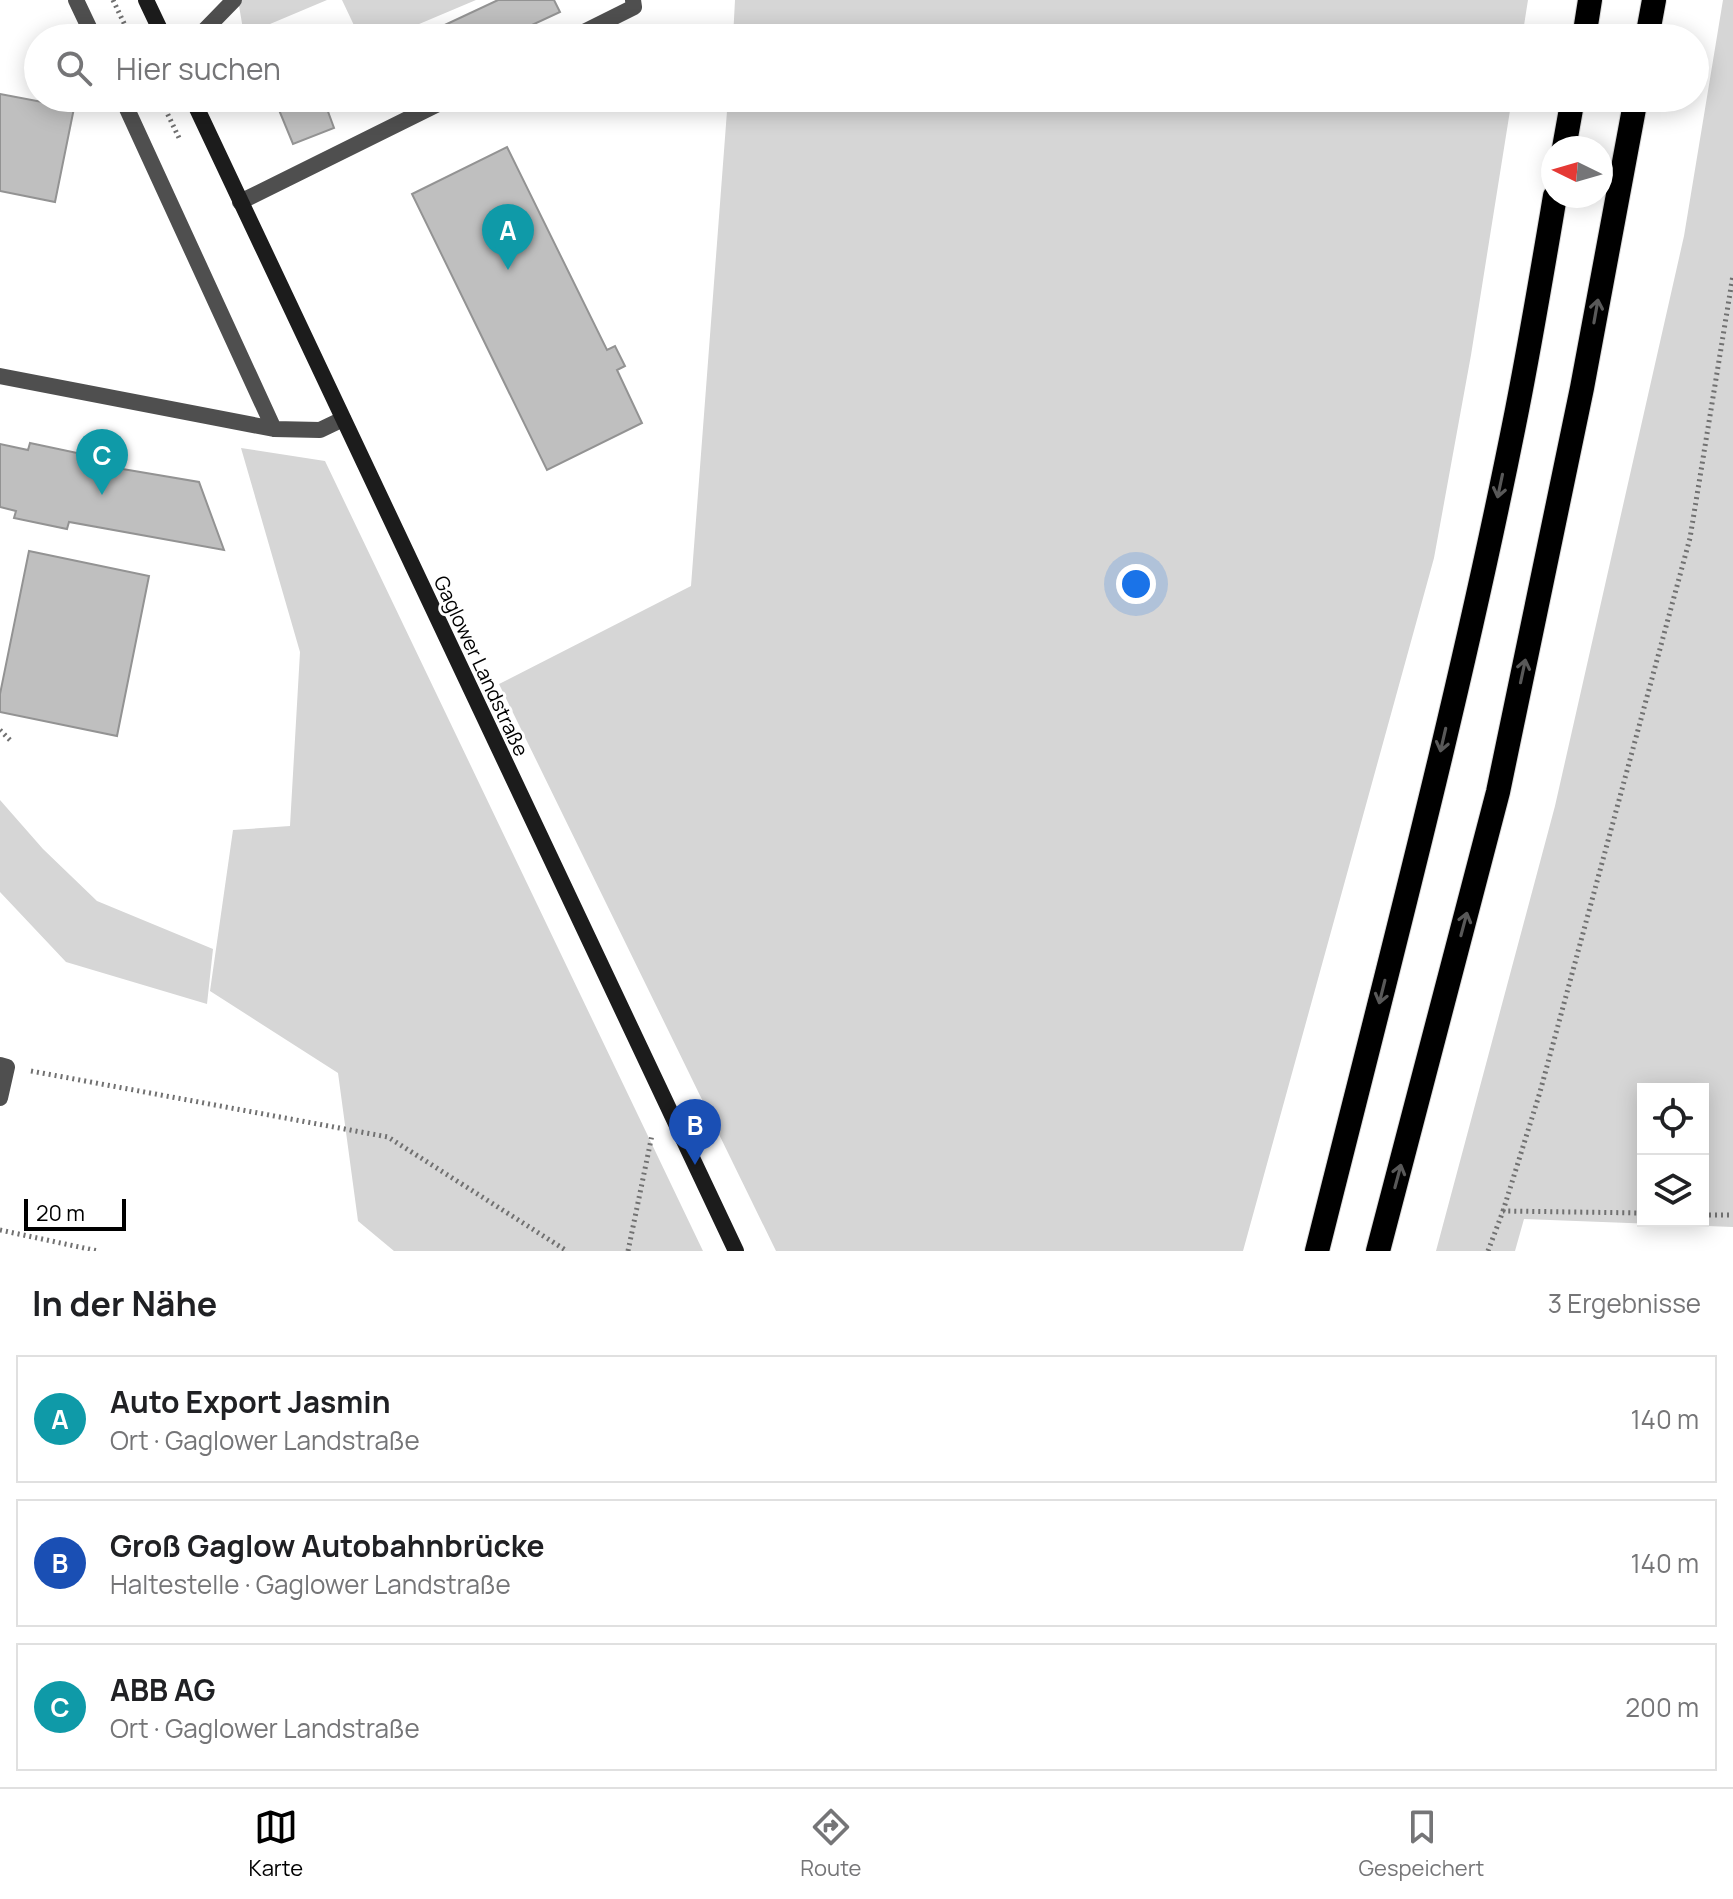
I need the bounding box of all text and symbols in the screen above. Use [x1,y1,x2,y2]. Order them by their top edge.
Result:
search box [24,24,1709,112]
icon: search [52,46,96,90]
text: Hier suchen [116,48,281,89]
north arrow [1541,136,1613,208]
pin: A [482,204,534,270]
one-way arrow [1590,299,1605,324]
pin: C [76,429,128,495]
one-way arrow [1492,473,1507,498]
your location [1116,564,1156,604]
street label: Gaglower Landstraße [428,571,535,760]
one-way arrow [1516,659,1531,684]
one-way arrow [1435,726,1450,752]
one-way arrow [1457,912,1472,937]
one-way arrow [1373,979,1388,1005]
map controls [1637,1083,1709,1227]
button: locate [1637,1083,1709,1155]
pin: B [669,1099,721,1165]
button: layers [1637,1155,1709,1227]
one-way arrow [1392,1163,1407,1189]
scale bar [24,1195,126,1231]
text: 20 m [36,1198,85,1228]
text: In der Nähe [32,1280,217,1326]
text: 3 Ergebnisse [1548,1285,1701,1321]
text: Auto Export Jasmin [110,1381,390,1422]
text: A [51,1401,69,1437]
text: 140 m [1630,1401,1699,1437]
text: Ort · Gaglower Landstraße [110,1422,420,1458]
text: Groß Gaglow Autobahnbrücke [110,1525,545,1566]
text: B [52,1545,68,1581]
text: 140 m [1630,1545,1699,1581]
text: Haltestelle · Gaglower Landstraße [110,1566,511,1602]
text: ABB AG [110,1669,215,1710]
text: C [50,1689,70,1725]
text: 200 m [1625,1689,1699,1725]
text: Ort · Gaglower Landstraße [110,1710,420,1746]
tab: Karte [249,1805,303,1883]
tab: Route [800,1805,861,1883]
tab: Gespeichert [1359,1805,1484,1883]

